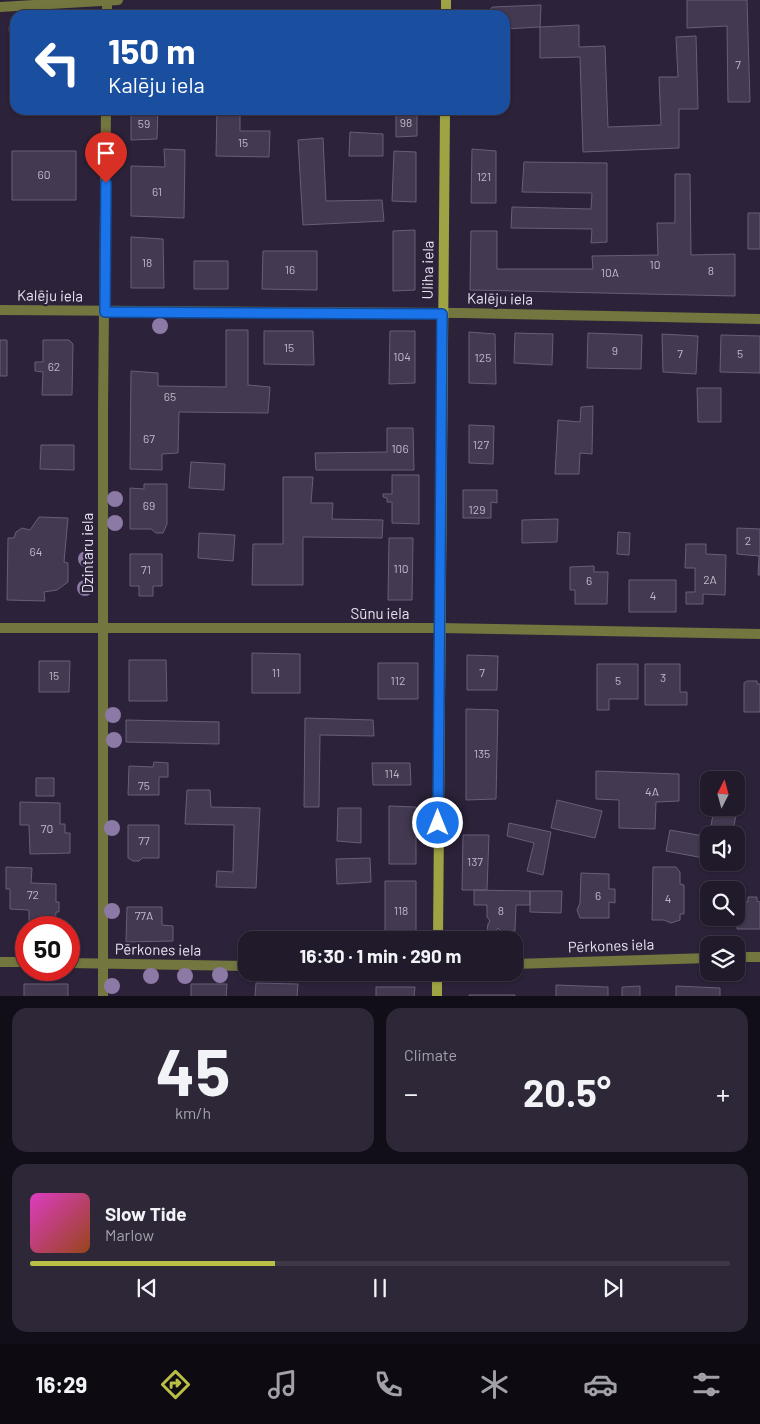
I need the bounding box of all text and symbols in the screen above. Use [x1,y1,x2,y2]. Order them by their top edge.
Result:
text: 150 m [108,29,195,71]
icon: left [25,30,90,95]
house number: 7 [735,57,741,71]
text: Kalēju iela [108,71,205,97]
house number: 98 [400,115,412,129]
house number: 59 [138,116,150,130]
pin [85,132,127,183]
house number: 15 [238,135,248,149]
icon: arrive [92,139,120,167]
house number: 60 [38,167,50,181]
house number: 121 [477,169,491,183]
house number: 61 [152,184,162,198]
street label: Uliha iela [417,240,437,299]
house number: 18 [142,255,152,269]
house number: 10 [650,257,660,271]
house number: 16 [285,262,295,276]
house number: 8 [708,263,714,277]
house number: 10A [601,265,619,279]
street label: Kalēju iela [17,285,83,305]
street label: Kalēju iela [467,288,533,308]
house number: 15 [284,340,294,354]
house number: 9 [612,343,618,357]
house number: 7 [677,346,683,360]
house number: 5 [737,346,743,360]
house number: 104 [393,349,411,363]
house number: 125 [475,350,491,364]
house number: 62 [48,359,60,373]
house number: 65 [164,389,176,403]
house number: 67 [143,431,155,445]
house number: 127 [473,437,489,451]
house number: 106 [391,441,409,455]
house number: 69 [143,498,155,512]
house number: 129 [469,502,485,516]
street label: Dzintaru iela [78,513,96,593]
house number: 2 [745,533,751,547]
house number: 64 [30,544,42,558]
house number: 110 [393,561,409,575]
house number: 71 [141,562,151,576]
house number: 2A [703,572,717,586]
house number: 6 [586,573,592,587]
house number: 4 [650,588,656,602]
street label: Sūnu iela [351,604,409,622]
house number: 11 [272,665,280,679]
house number: 7 [479,665,485,679]
house number: 15 [49,668,59,682]
house number: 3 [660,670,666,684]
house number: 112 [391,673,405,687]
house number: 5 [615,673,621,687]
house number: 135 [474,746,490,760]
house number: 114 [384,766,400,780]
north arrow [700,771,745,816]
map controls [700,771,745,981]
house number: 75 [138,778,150,792]
house number: 4A [645,784,659,798]
position arrow [411,796,463,848]
house number: 70 [41,821,53,835]
button: sound [700,826,745,871]
house number: 77 [138,833,150,847]
house number: 137 [467,854,483,868]
button: search [700,881,745,926]
house number: 72 [27,887,39,901]
house number: 6 [595,888,601,902]
house number: 4 [665,891,671,905]
house number: 118 [394,903,408,917]
house number: 8 [498,903,504,917]
house number: 77A [135,908,153,922]
speed limit sign: 50 [15,916,80,981]
street label: Pērkones iela [567,934,654,956]
button: layers [700,936,745,981]
street label: Pērkones iela [115,939,201,959]
text: 16:30 · 1 min · 290 m [300,944,461,967]
text: 45 [156,1031,230,1109]
text: Climate [404,1045,457,1064]
text: 20.5° [523,1069,611,1115]
text: − [404,1076,418,1110]
text: + [716,1076,730,1110]
text: km/h [175,1103,211,1122]
text: Slow Tide [105,1202,187,1225]
text: Marlow [105,1225,154,1244]
icon: previous [133,1274,161,1302]
icon: pause [366,1274,394,1302]
icon: next [599,1274,627,1302]
icon: directions [158,1367,193,1402]
icon: music [265,1367,300,1402]
icon: phone [371,1367,406,1402]
icon: climate [477,1367,512,1402]
icon: car [583,1367,618,1402]
icon: filters [689,1367,724,1402]
text: 16:29 [36,1371,87,1397]

